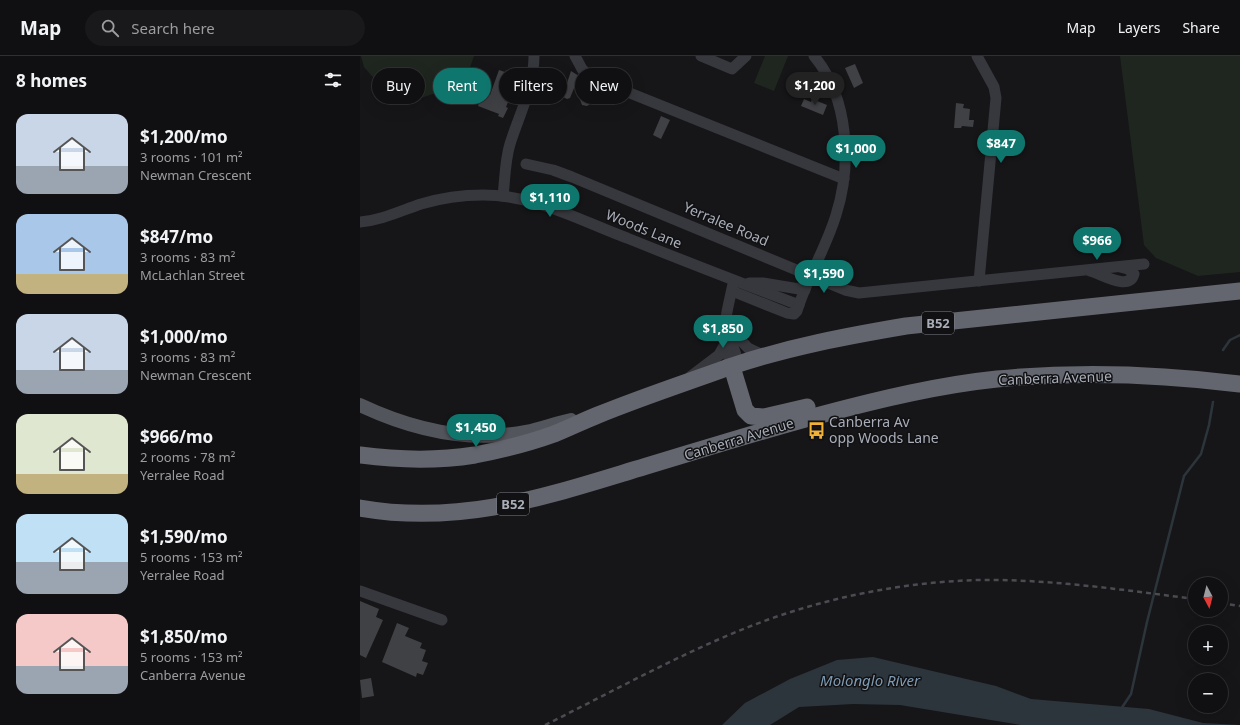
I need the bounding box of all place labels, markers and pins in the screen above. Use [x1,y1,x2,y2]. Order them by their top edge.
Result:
pin: $1,200 [782,72,848,106]
pin: $847 [977,130,1025,164]
pin: $1,000 [823,135,889,169]
pin: $1,110 [517,184,583,218]
pin: $966 [1073,227,1121,261]
pin: $1,590 [791,260,857,294]
pin: $1,850 [690,315,756,349]
place label: Canberra Av opp Woods Lane [829,412,939,447]
pin: $1,450 [443,414,509,448]
bus stop icon: Canberra Av opp Woods Lane [806,420,826,440]

